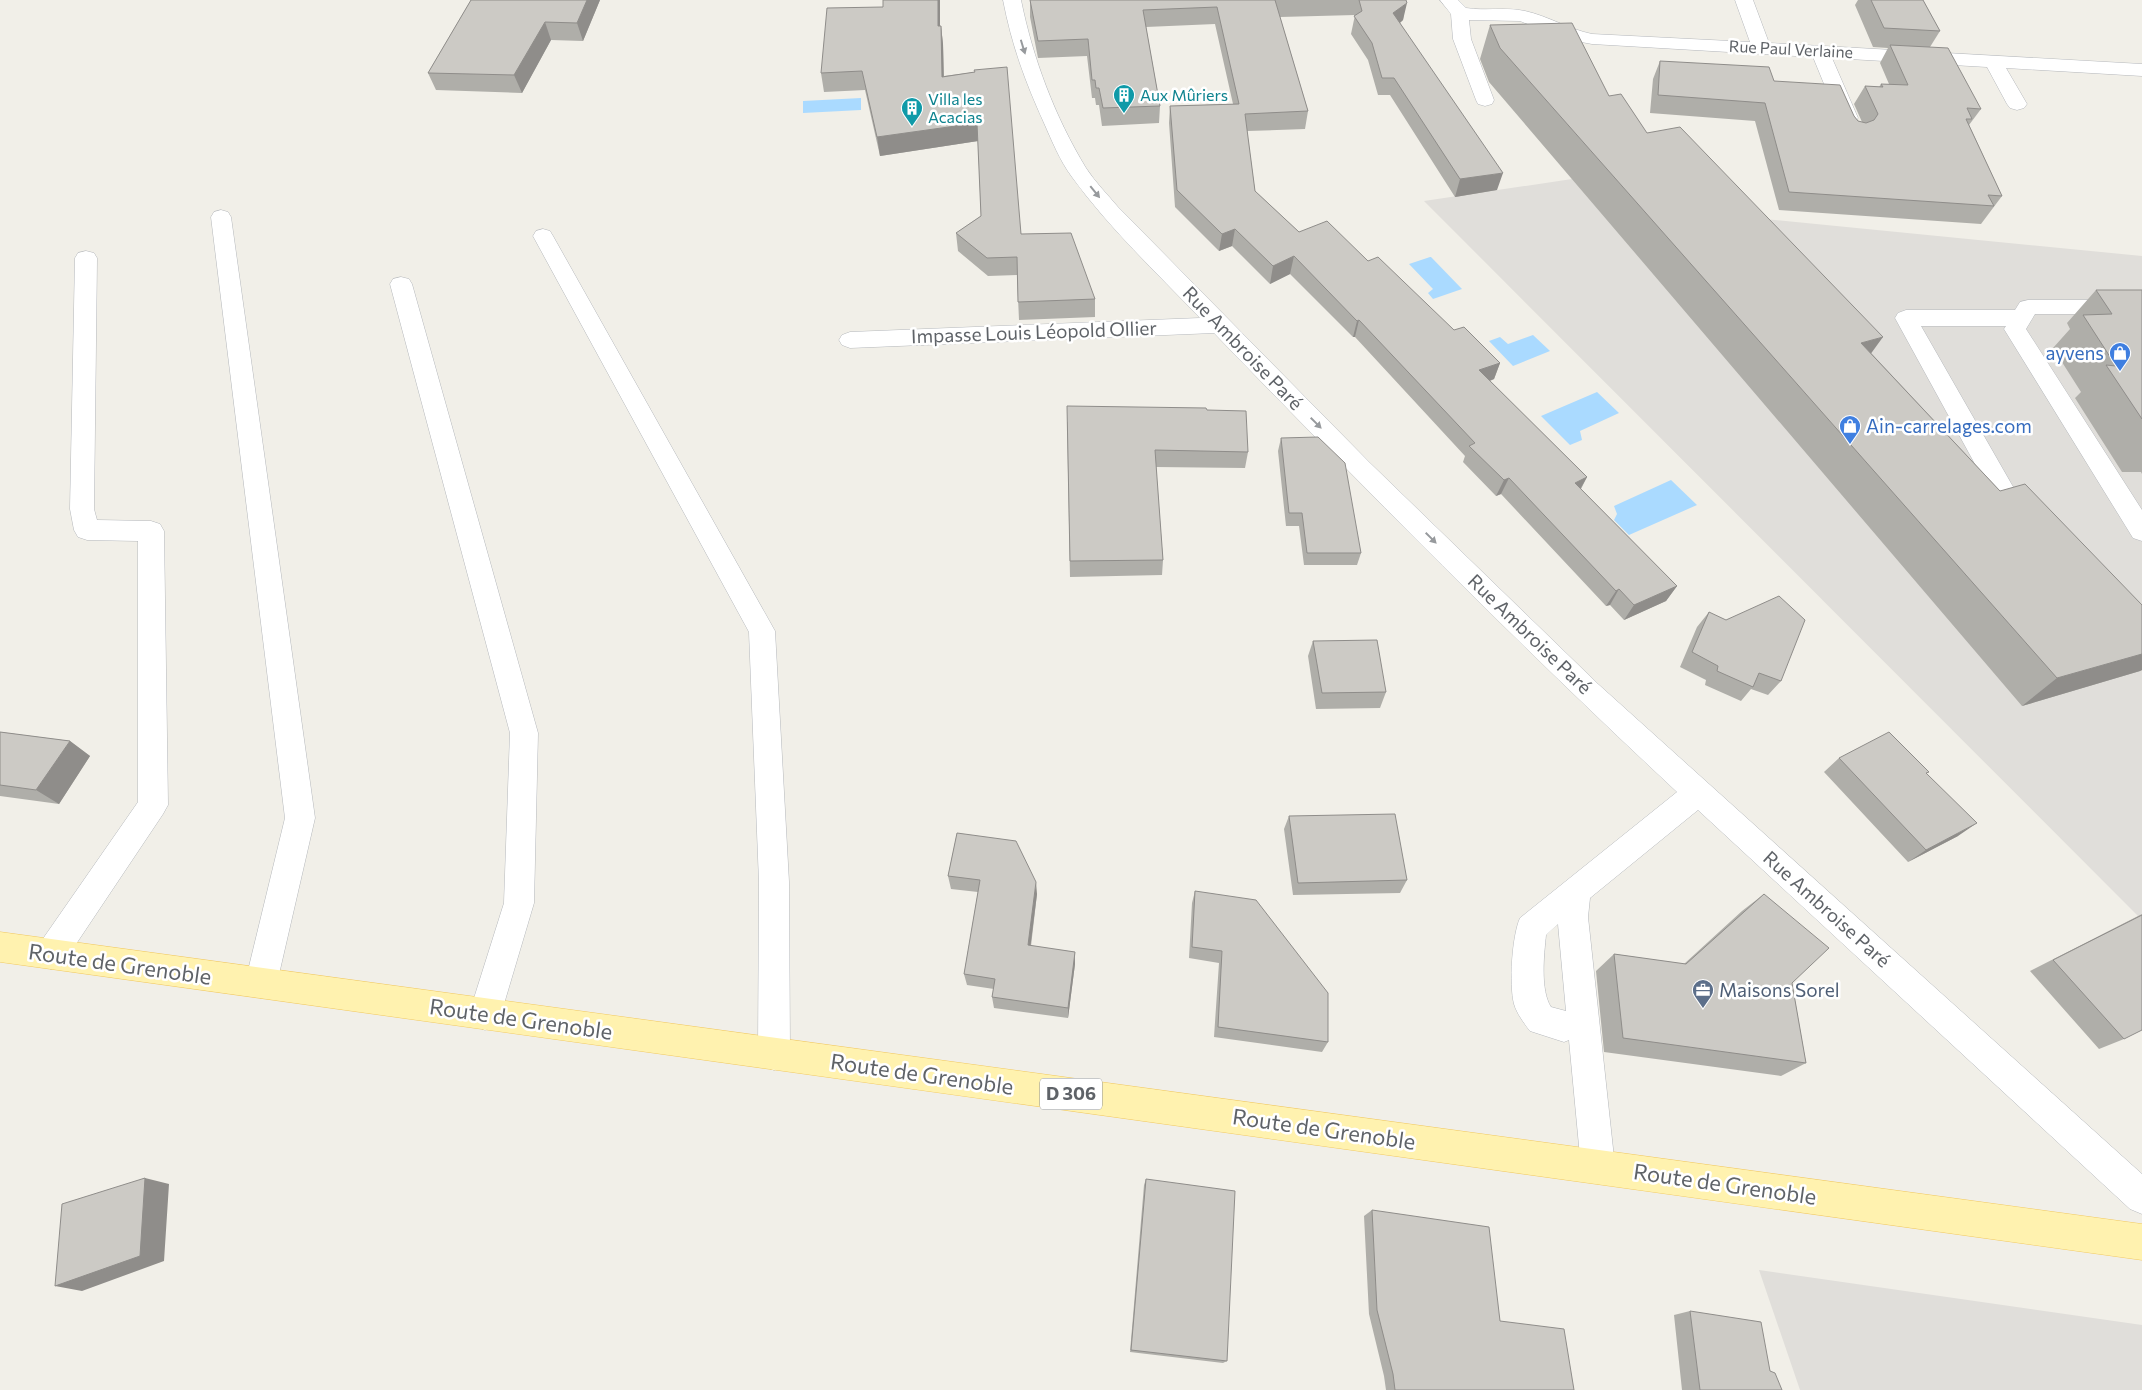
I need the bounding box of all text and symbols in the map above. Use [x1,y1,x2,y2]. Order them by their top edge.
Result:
street label: Rue Paul Verlaine [1728,36,1854,61]
one-way arrow [1020,40,1028,55]
building icon: Aux Mûriers [1112,83,1136,114]
place label: Aux Mûriers [1140,85,1228,104]
place label: Villa les Acacias [928,89,983,126]
building icon: Villa les Acacias [900,96,924,127]
one-way arrow [1089,185,1100,198]
street label: Rue Ambroise Paré [1179,281,1308,414]
street label: Impasse Louis Léopold Ollier [911,316,1158,347]
place label: ayvens [2045,341,2104,364]
shop icon: ayvens [2108,341,2132,372]
shop icon: Ain-carrelages.com [1838,414,1862,445]
place label: Ain-carrelages.com [1866,414,2032,437]
one-way arrow [1310,417,1322,429]
one-way arrow [1425,531,1437,543]
street label: Rue Ambroise Paré [1464,569,1597,698]
street label: Rue Ambroise Paré [1759,846,1896,972]
street label: Route de Grenoble [27,937,213,990]
office icon: Maisons Sorel [1691,978,1715,1009]
place label: Maisons Sorel [1719,978,1840,1001]
street label: Route de Grenoble [428,992,614,1045]
street label: Route de Grenoble [829,1047,1015,1100]
road number: D 306 [1040,1078,1102,1110]
street label: Route de Grenoble [1231,1102,1417,1155]
street label: Route de Grenoble [1632,1157,1818,1210]

